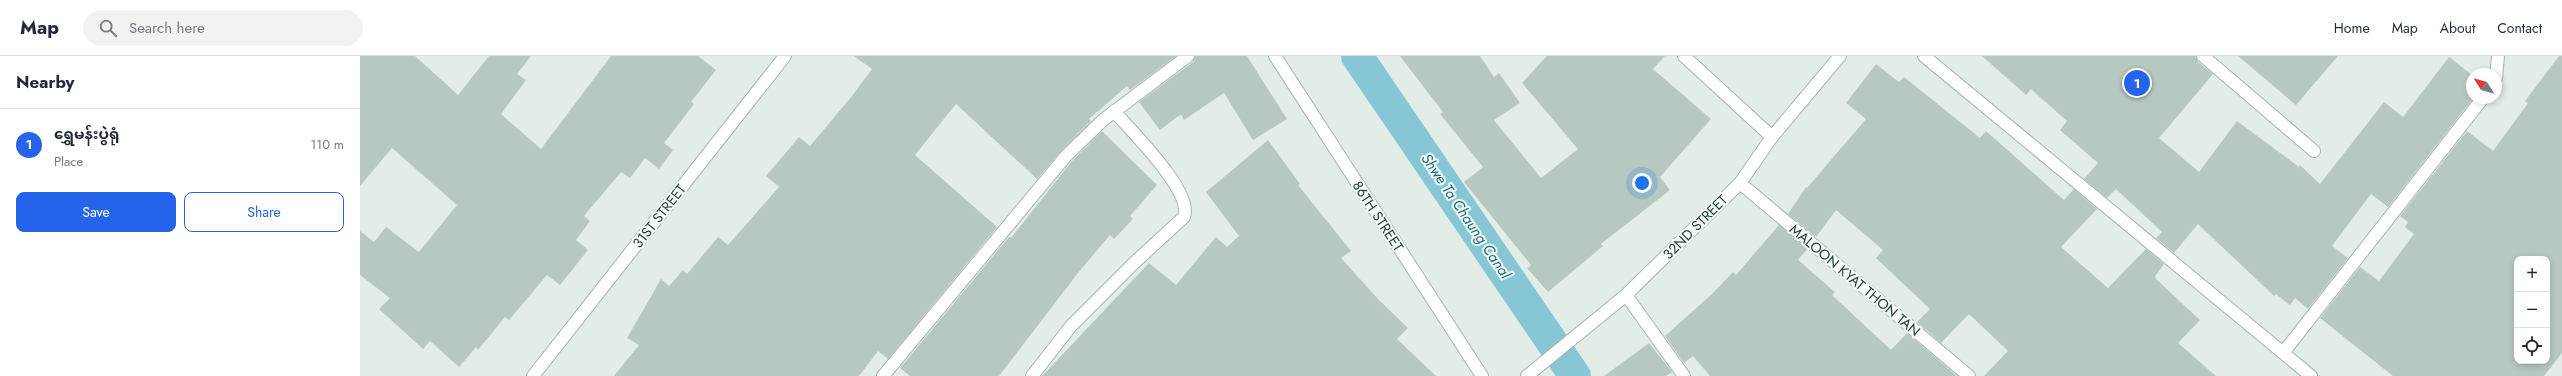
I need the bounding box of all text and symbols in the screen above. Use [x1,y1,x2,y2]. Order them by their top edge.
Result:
search box [83,10,363,46]
text: Map [20,14,59,41]
icon: search [97,17,119,39]
text: Search here [129,17,205,39]
text: Home [2334,18,2370,38]
text: Map [2392,18,2418,38]
text: About [2440,18,2475,38]
text: Contact [2497,18,2542,38]
pin: 1 [2124,68,2150,98]
north arrow [2466,68,2502,104]
text: Nearby [16,70,74,94]
text: ရွှေမန်းပွဲရုံ [54,123,120,145]
text: 1 [26,135,32,154]
text: 110 m [310,135,344,154]
water label: Shwe Ta Chaung Canal [1416,149,1517,284]
text: Place [54,152,83,171]
your location [1632,173,1652,193]
street label: 86TH STREET [1348,177,1409,256]
street label: 31ST STREET [628,179,691,252]
street label: 32ND STREET [1658,190,1732,264]
button: Save [16,192,176,232]
button: Share [184,192,344,232]
street label: MALOON KYAT THON TAN [1785,219,1925,341]
map controls [2514,256,2550,364]
button: + [2514,256,2550,292]
button: − [2514,292,2550,328]
button: locate [2514,328,2550,364]

